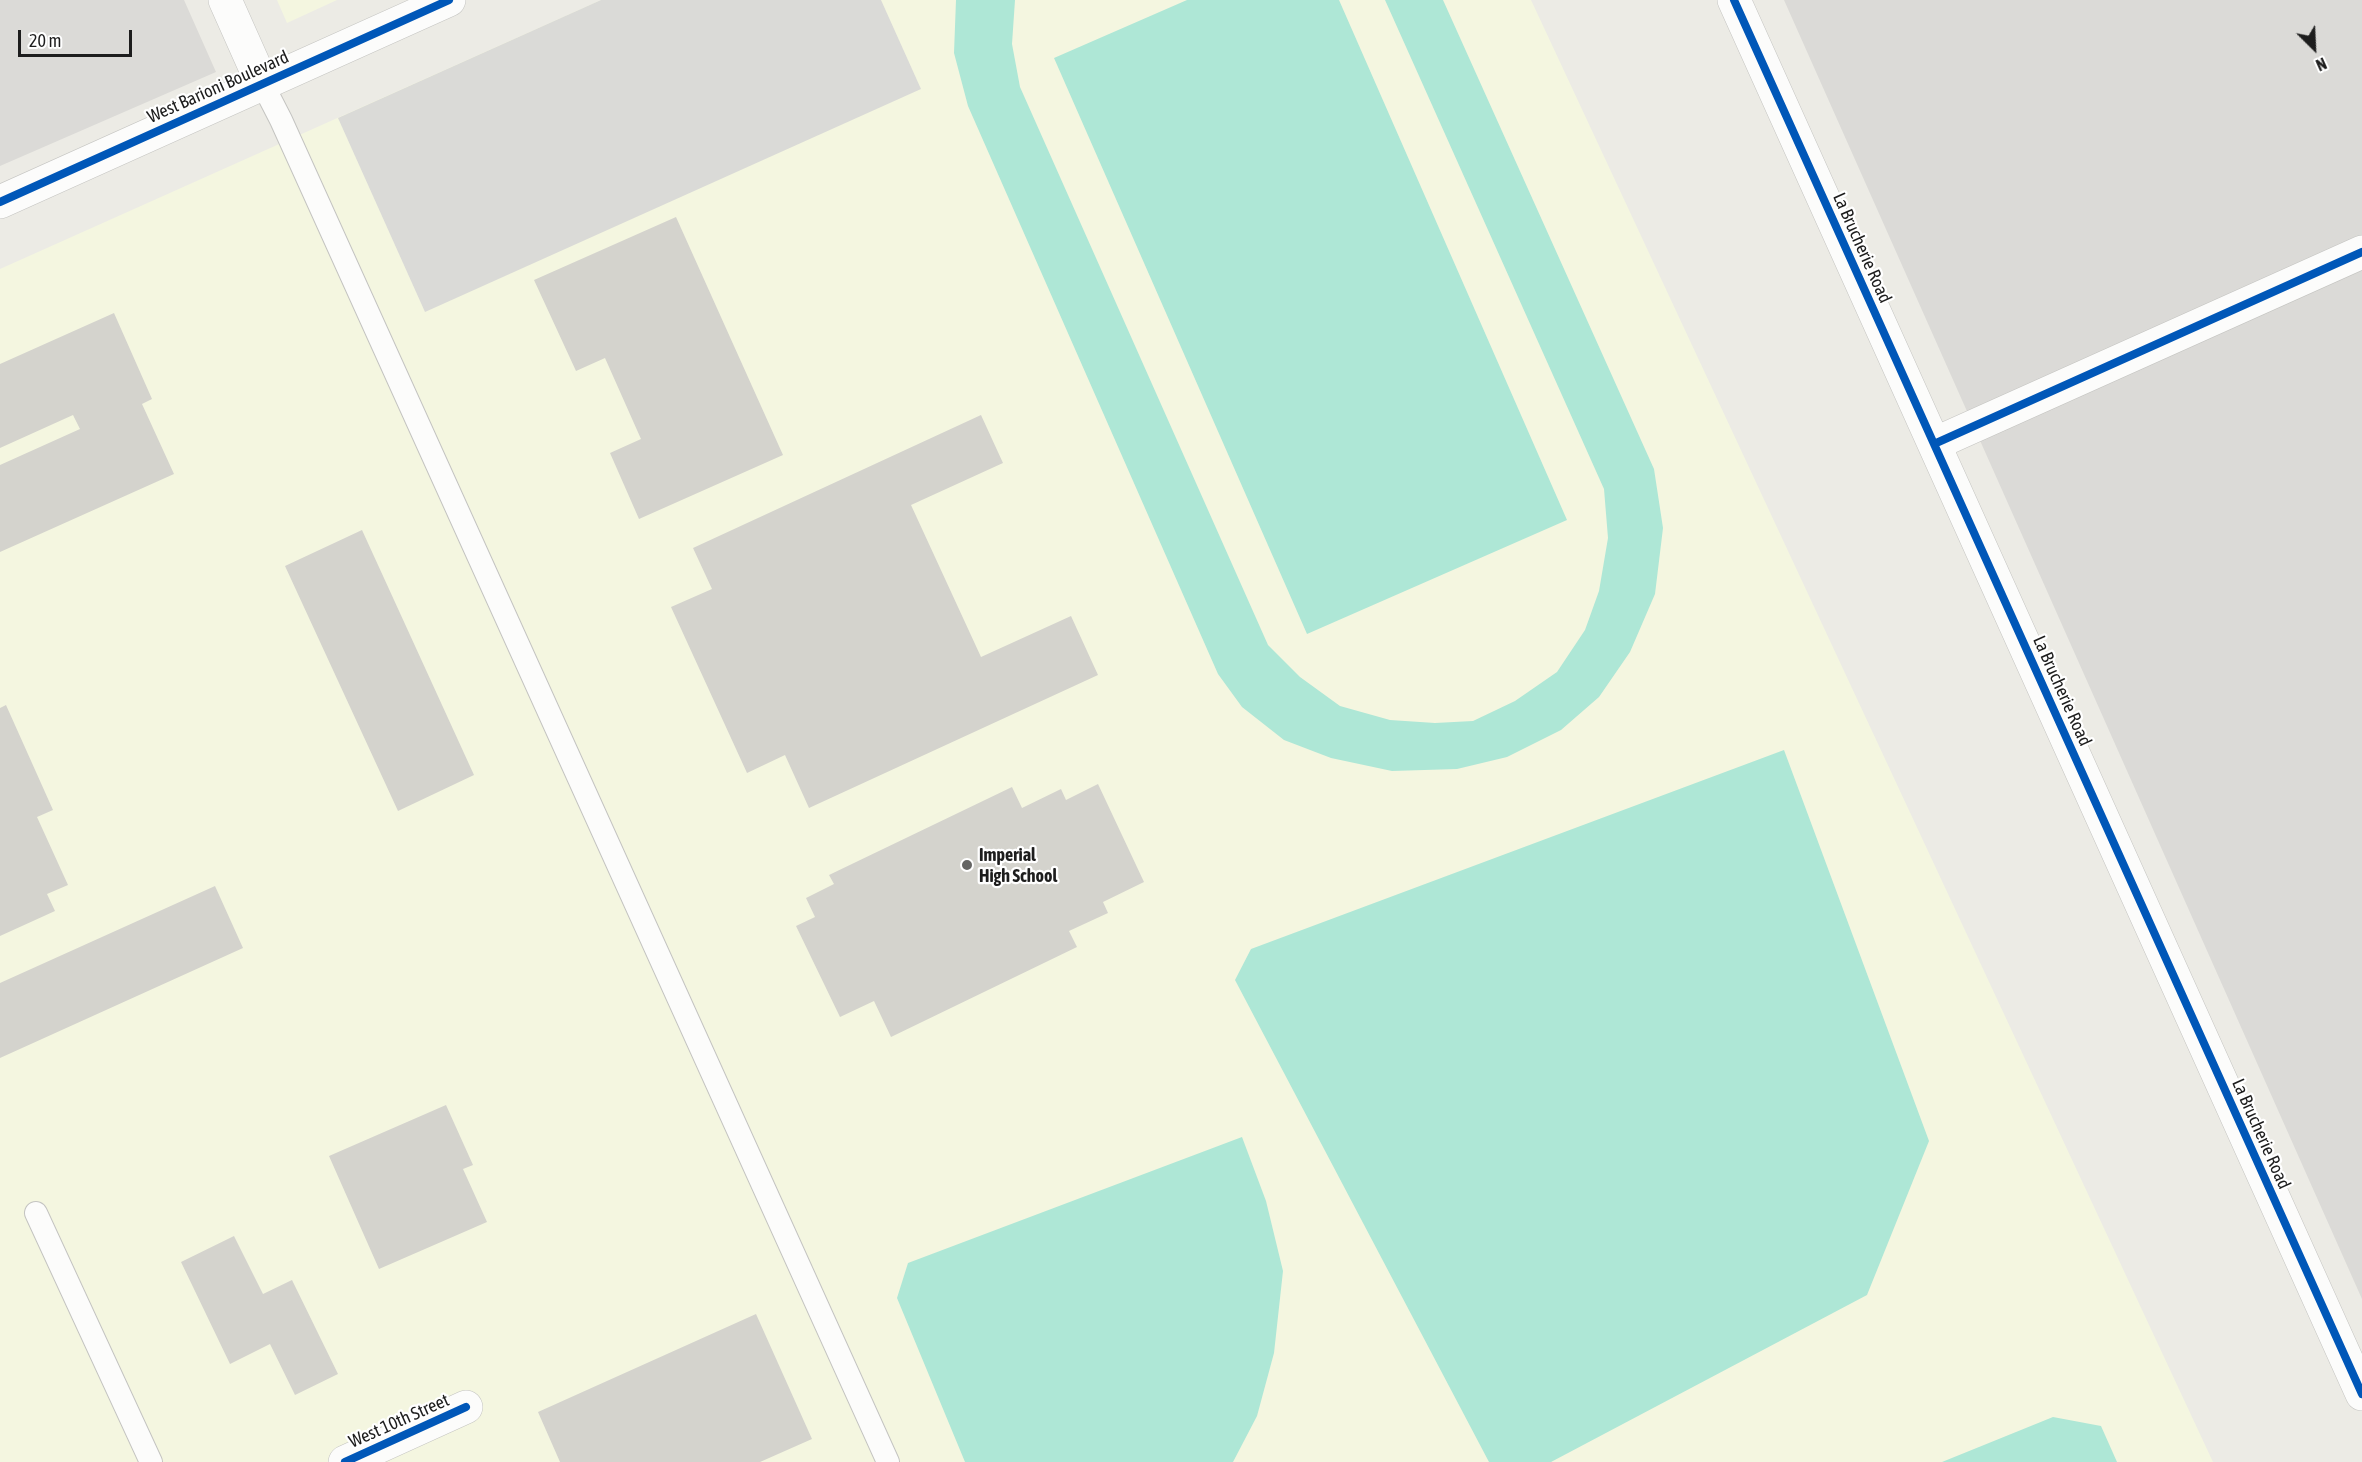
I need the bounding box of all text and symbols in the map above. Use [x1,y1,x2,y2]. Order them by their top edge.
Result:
scale bar [21,18,135,56]
north arrow [2284,18,2344,78]
text: 20 m [29,30,61,51]
street label: West Barioni Boulevard [144,46,292,128]
text: N [2313,54,2329,75]
street label: La Brucherie Road [1828,190,1896,306]
street label: La Brucherie Road [2028,633,2096,749]
place label: Imperial High School [979,844,1057,886]
marker: Imperial High School [960,858,974,872]
street label: La Brucherie Road [2227,1076,2295,1192]
street label: West 10th Street [346,1389,452,1453]

